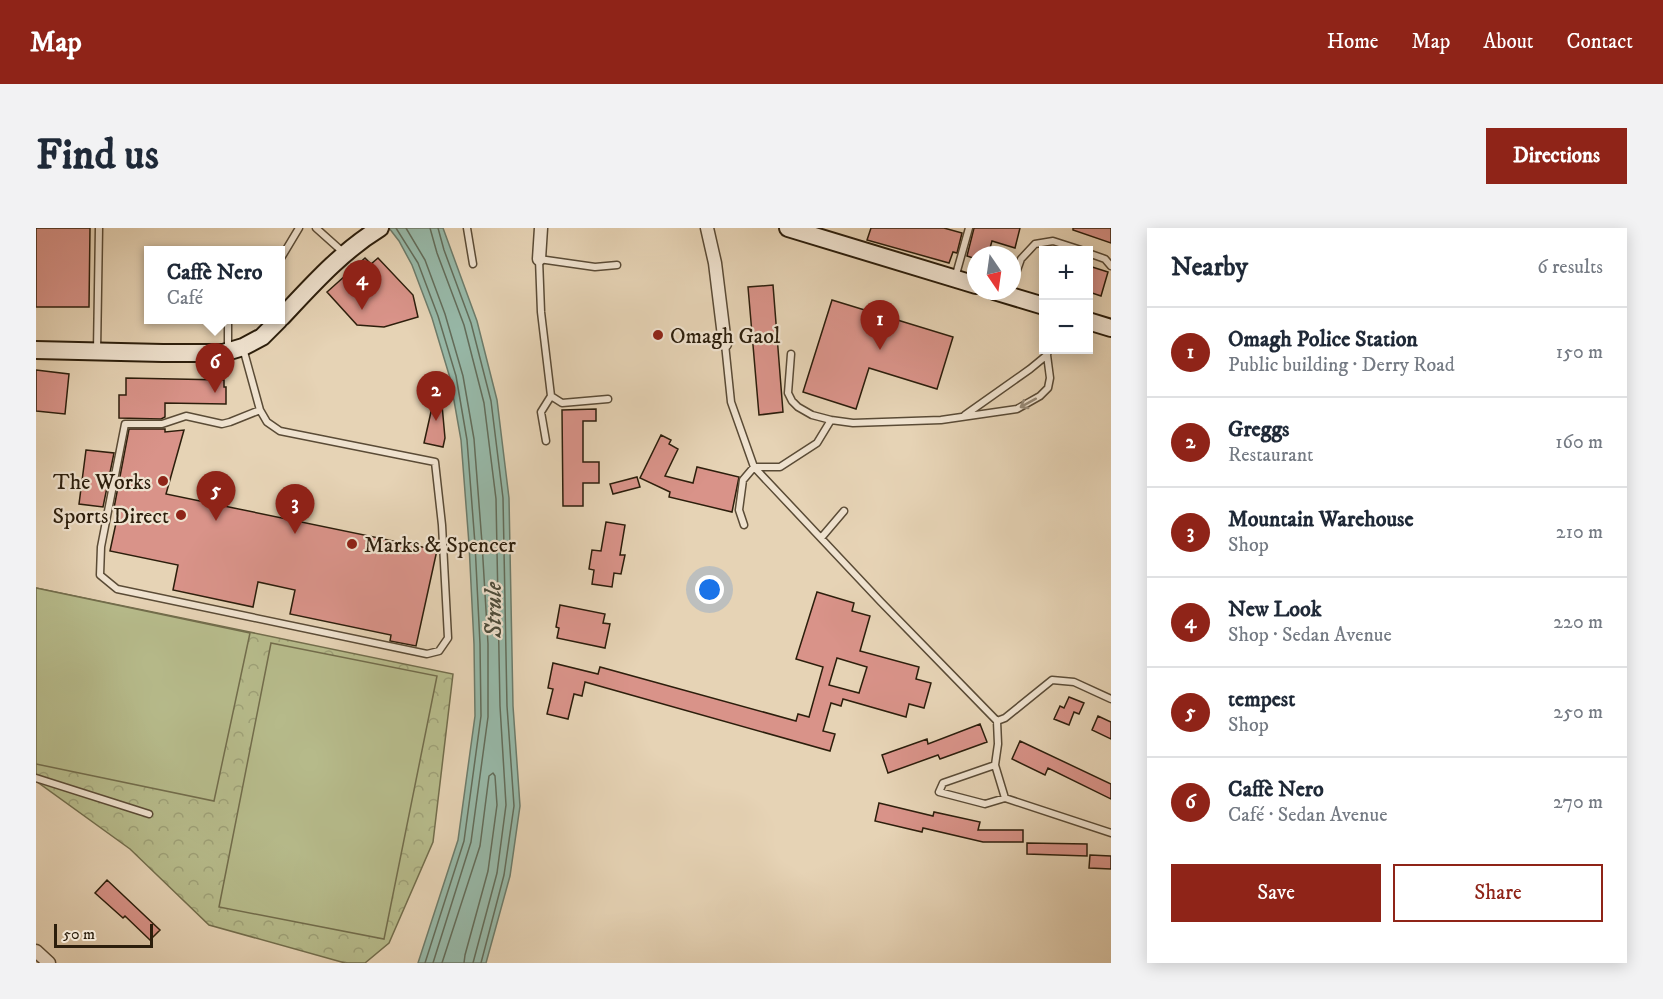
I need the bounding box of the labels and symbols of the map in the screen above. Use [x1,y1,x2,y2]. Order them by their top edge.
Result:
north arrow [967,246,1021,300]
pin: 4 [342,260,382,310]
pin: 1 [860,300,900,350]
place label: Omagh Gaol [670,323,781,350]
marker: Omagh Gaol [651,328,665,342]
pin: 6 [196,344,234,393]
pin: 2 [416,372,456,421]
one-way arrow [1020,397,1037,409]
place label: The Works [53,469,151,496]
pin: 5 [196,472,236,521]
marker: The Works [156,474,170,488]
pin: 3 [276,484,314,534]
place label: Sports Direct [53,503,169,530]
marker: Sports Direct [174,508,188,522]
place label: Marks & Spencer [364,532,517,559]
marker: Marks & Spencer [345,537,359,551]
your location [695,575,724,604]
water label: Strule [479,581,509,639]
scale bar [54,921,153,948]

